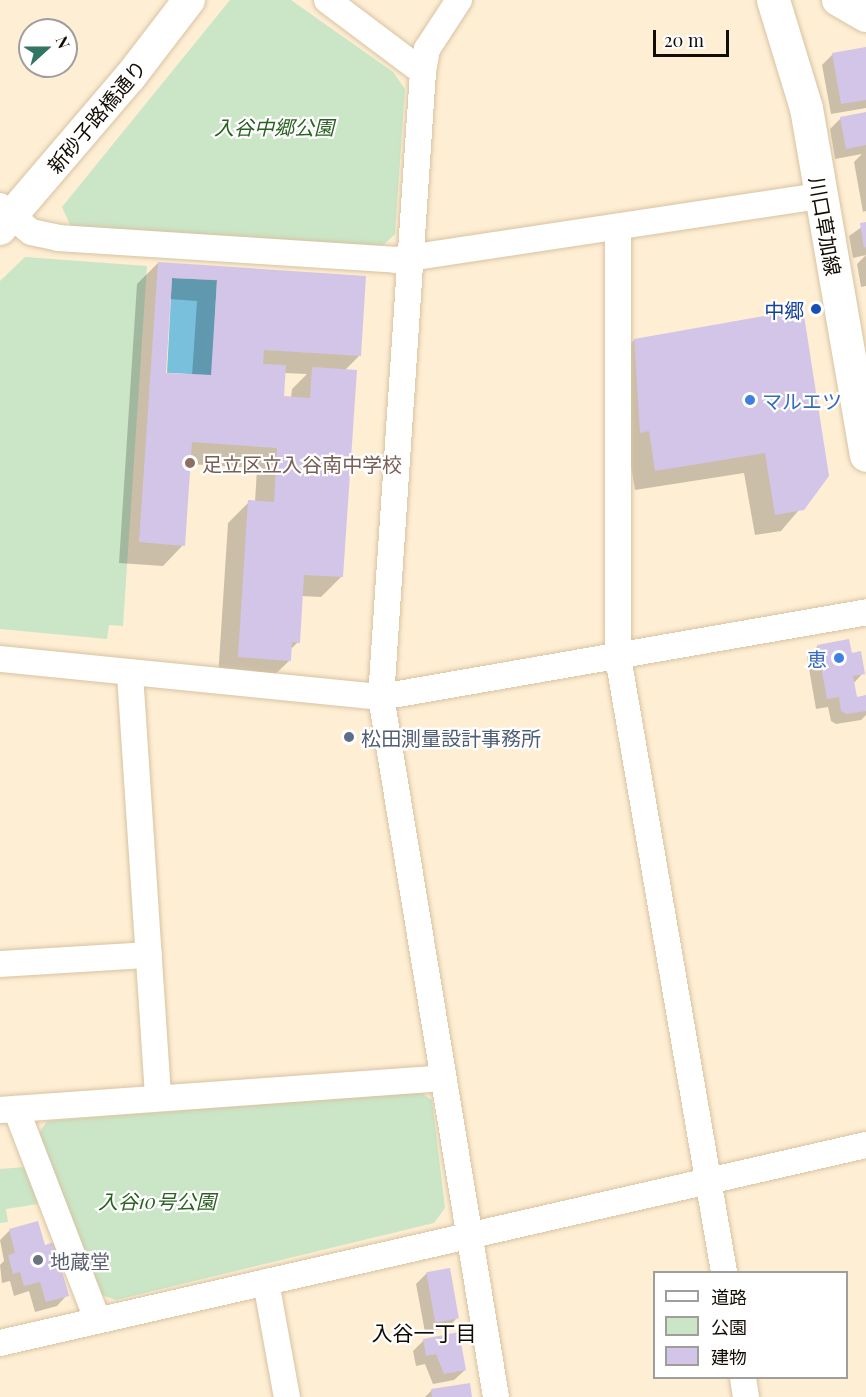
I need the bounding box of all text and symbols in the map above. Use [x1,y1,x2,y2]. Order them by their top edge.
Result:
north arrow [18,18,78,78]
scale bar [656,18,732,56]
text: 20 m [664,28,704,52]
text: N [52,33,75,51]
street label: 新砂子路橋通り [42,55,150,177]
park label: 入谷中郷公園 [214,114,334,138]
street label: 川口草加線 [805,175,847,277]
place label: 中郷 [764,297,804,321]
marker: 中郷 [809,302,823,316]
place label: マルエツ [762,388,842,412]
marker: マルエツ [743,393,757,407]
place label: 足立区立入谷南中学校 [202,451,402,475]
marker: 足立区立入谷南中学校 [183,456,197,470]
place label: 恵 [807,646,827,670]
marker: 恵 [832,651,846,665]
place label: 松田測量設計事務所 [361,725,541,749]
marker: 松田測量設計事務所 [342,730,356,744]
park label: 入谷10号公園 [98,1188,216,1212]
place label: 地蔵堂 [50,1248,110,1272]
marker: 地蔵堂 [31,1253,45,1267]
legend [653,1271,848,1379]
text: 道路 [711,1285,747,1309]
text: 公園 [711,1315,747,1339]
district label: 入谷一丁目 [372,1319,476,1345]
text: 建物 [711,1345,747,1369]

